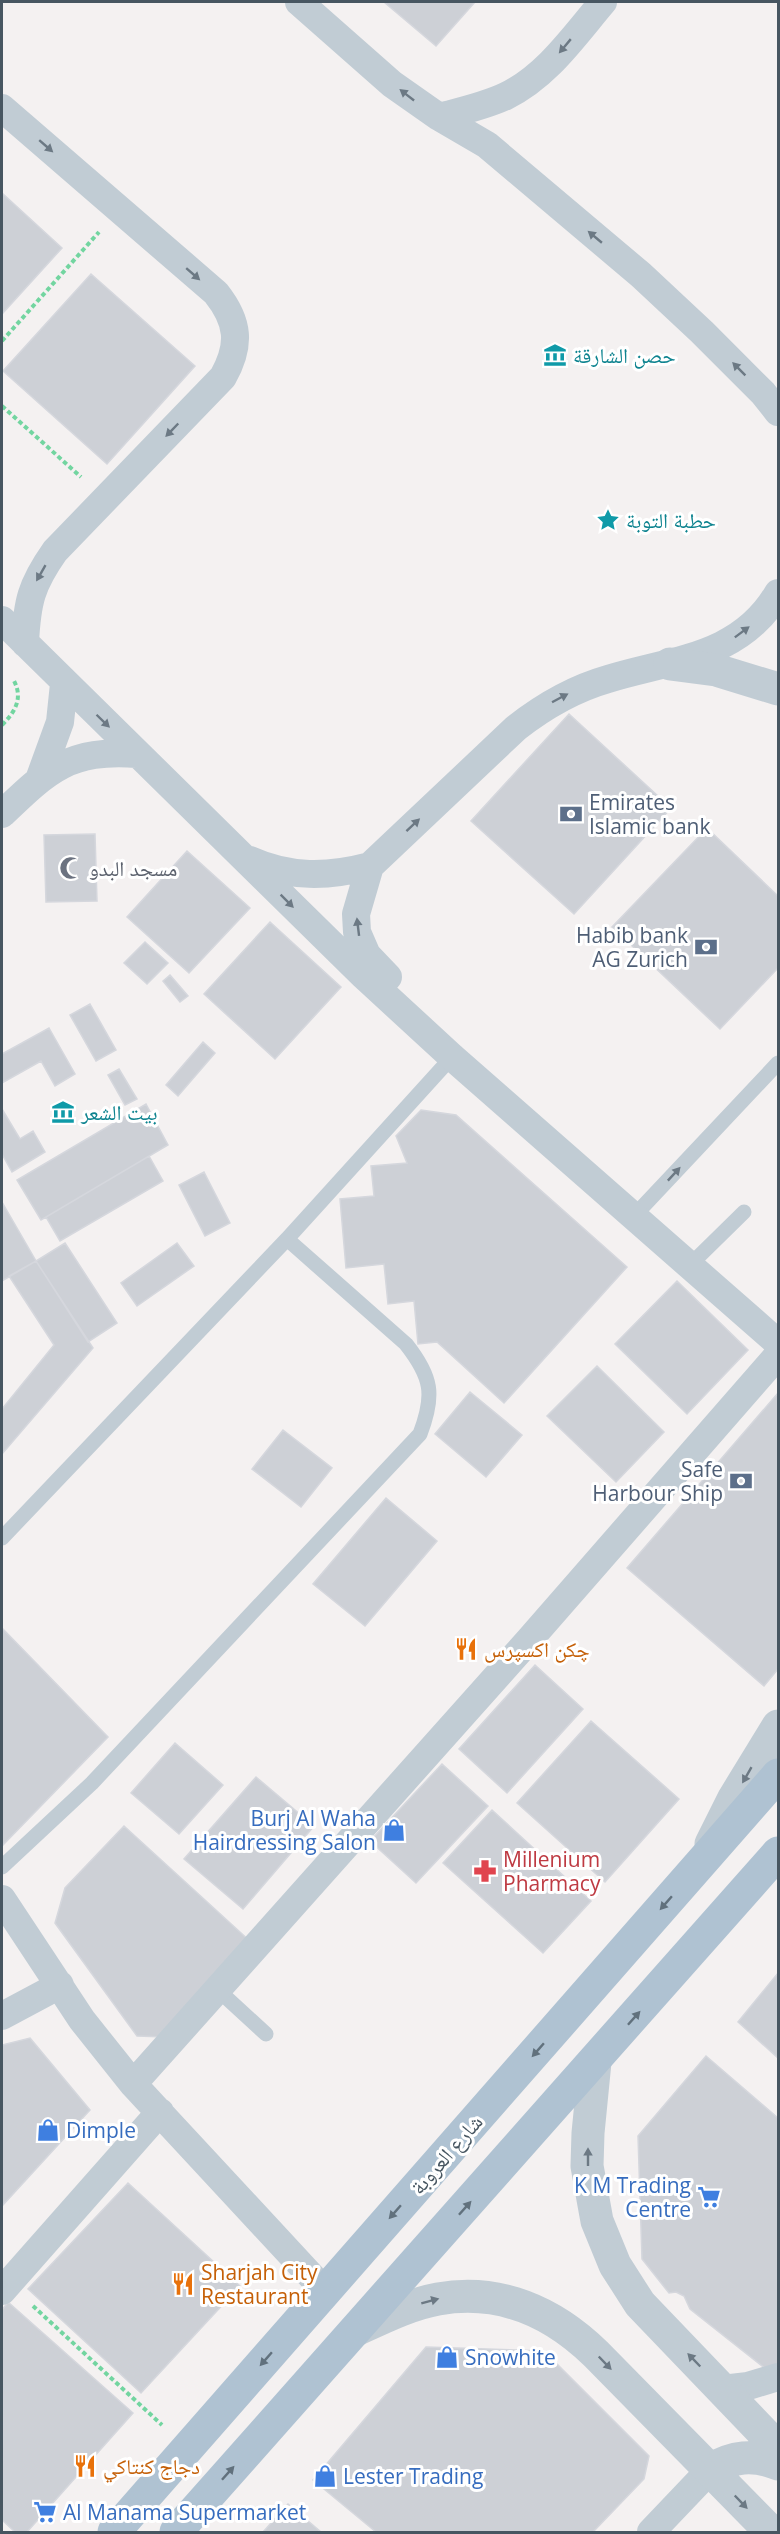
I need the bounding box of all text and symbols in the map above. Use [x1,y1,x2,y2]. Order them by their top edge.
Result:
one-way arrow [559,38,572,54]
one-way arrow [399,89,414,101]
one-way arrow [38,139,53,152]
one-way arrow [588,231,603,244]
one-way arrow [185,267,201,280]
place label: حصن الشارقة [573,341,676,369]
museum icon: حصن الشارقة [542,342,568,368]
one-way arrow [732,361,746,376]
one-way arrow [166,422,180,436]
place label: حطبة التوبة [626,506,716,534]
place icon: حطبة التوبة [595,507,621,533]
one-way arrow [36,565,46,582]
one-way arrow [734,627,749,639]
one-way arrow [551,694,569,704]
one-way arrow [95,713,109,727]
place label: Emirates Islamic bank [589,788,711,840]
bank icon: Emirates Islamic bank [558,801,584,827]
one-way arrow [405,819,419,833]
place label: مسجد البدو [89,854,177,882]
mosque icon: مسجد البدو [58,855,84,881]
one-way arrow [280,894,295,908]
one-way arrow [353,918,362,937]
place label: Habib bank AG Zurich [576,921,688,973]
bank icon: Habib bank AG Zurich [693,934,719,960]
place label: بيت الشعر [80,1098,158,1126]
museum icon: بيت الشعر [50,1099,76,1125]
one-way arrow [667,1166,681,1181]
place label: Safe Harbour Ship [592,1455,723,1507]
bank icon: Safe Harbour Ship [728,1468,754,1494]
place label: چکن اکسپرس [484,1635,590,1663]
restaurant icon: چکن اکسپرس [453,1636,479,1662]
one-way arrow [742,1767,752,1784]
place label: Burj Al Waha Hairdressing Salon [193,1804,376,1856]
shop icon: Burj Al Waha Hairdressing Salon [381,1817,407,1843]
place label: Millenium Pharmacy [503,1845,601,1897]
pharmacy icon: Millenium Pharmacy [472,1858,498,1884]
one-way arrow [660,1895,673,1910]
one-way arrow [627,2011,641,2026]
one-way arrow [531,2042,544,2058]
street label: شارع العروبة [404,2108,488,2200]
place label: Dimple [66,2116,136,2144]
shop icon: Dimple [35,2117,61,2143]
one-way arrow [583,2147,593,2166]
place label: K M Trading Centre [574,2171,691,2223]
supermarket icon: K M Trading Centre [696,2184,722,2210]
one-way arrow [458,2200,472,2215]
one-way arrow [389,2204,402,2219]
place label: Sharjah City Restaurant [201,2258,318,2310]
restaurant icon: Sharjah City Restaurant [170,2271,196,2297]
one-way arrow [421,2296,440,2306]
place label: Snowhite [465,2343,556,2371]
shop icon: Snowhite [434,2344,460,2370]
one-way arrow [260,2351,273,2366]
one-way arrow [688,2354,702,2368]
one-way arrow [597,2355,611,2369]
place label: دجاج كنتاكي [103,2452,200,2483]
restaurant icon: دجاج كنتاكي [72,2453,98,2479]
place label: Lester Trading [343,2462,483,2490]
shop icon: Lester Trading [312,2463,338,2489]
one-way arrow [221,2466,234,2481]
one-way arrow [734,2495,748,2510]
place label: Al Manama Supermarket [63,2498,306,2526]
supermarket icon: Al Manama Supermarket [32,2499,58,2525]

